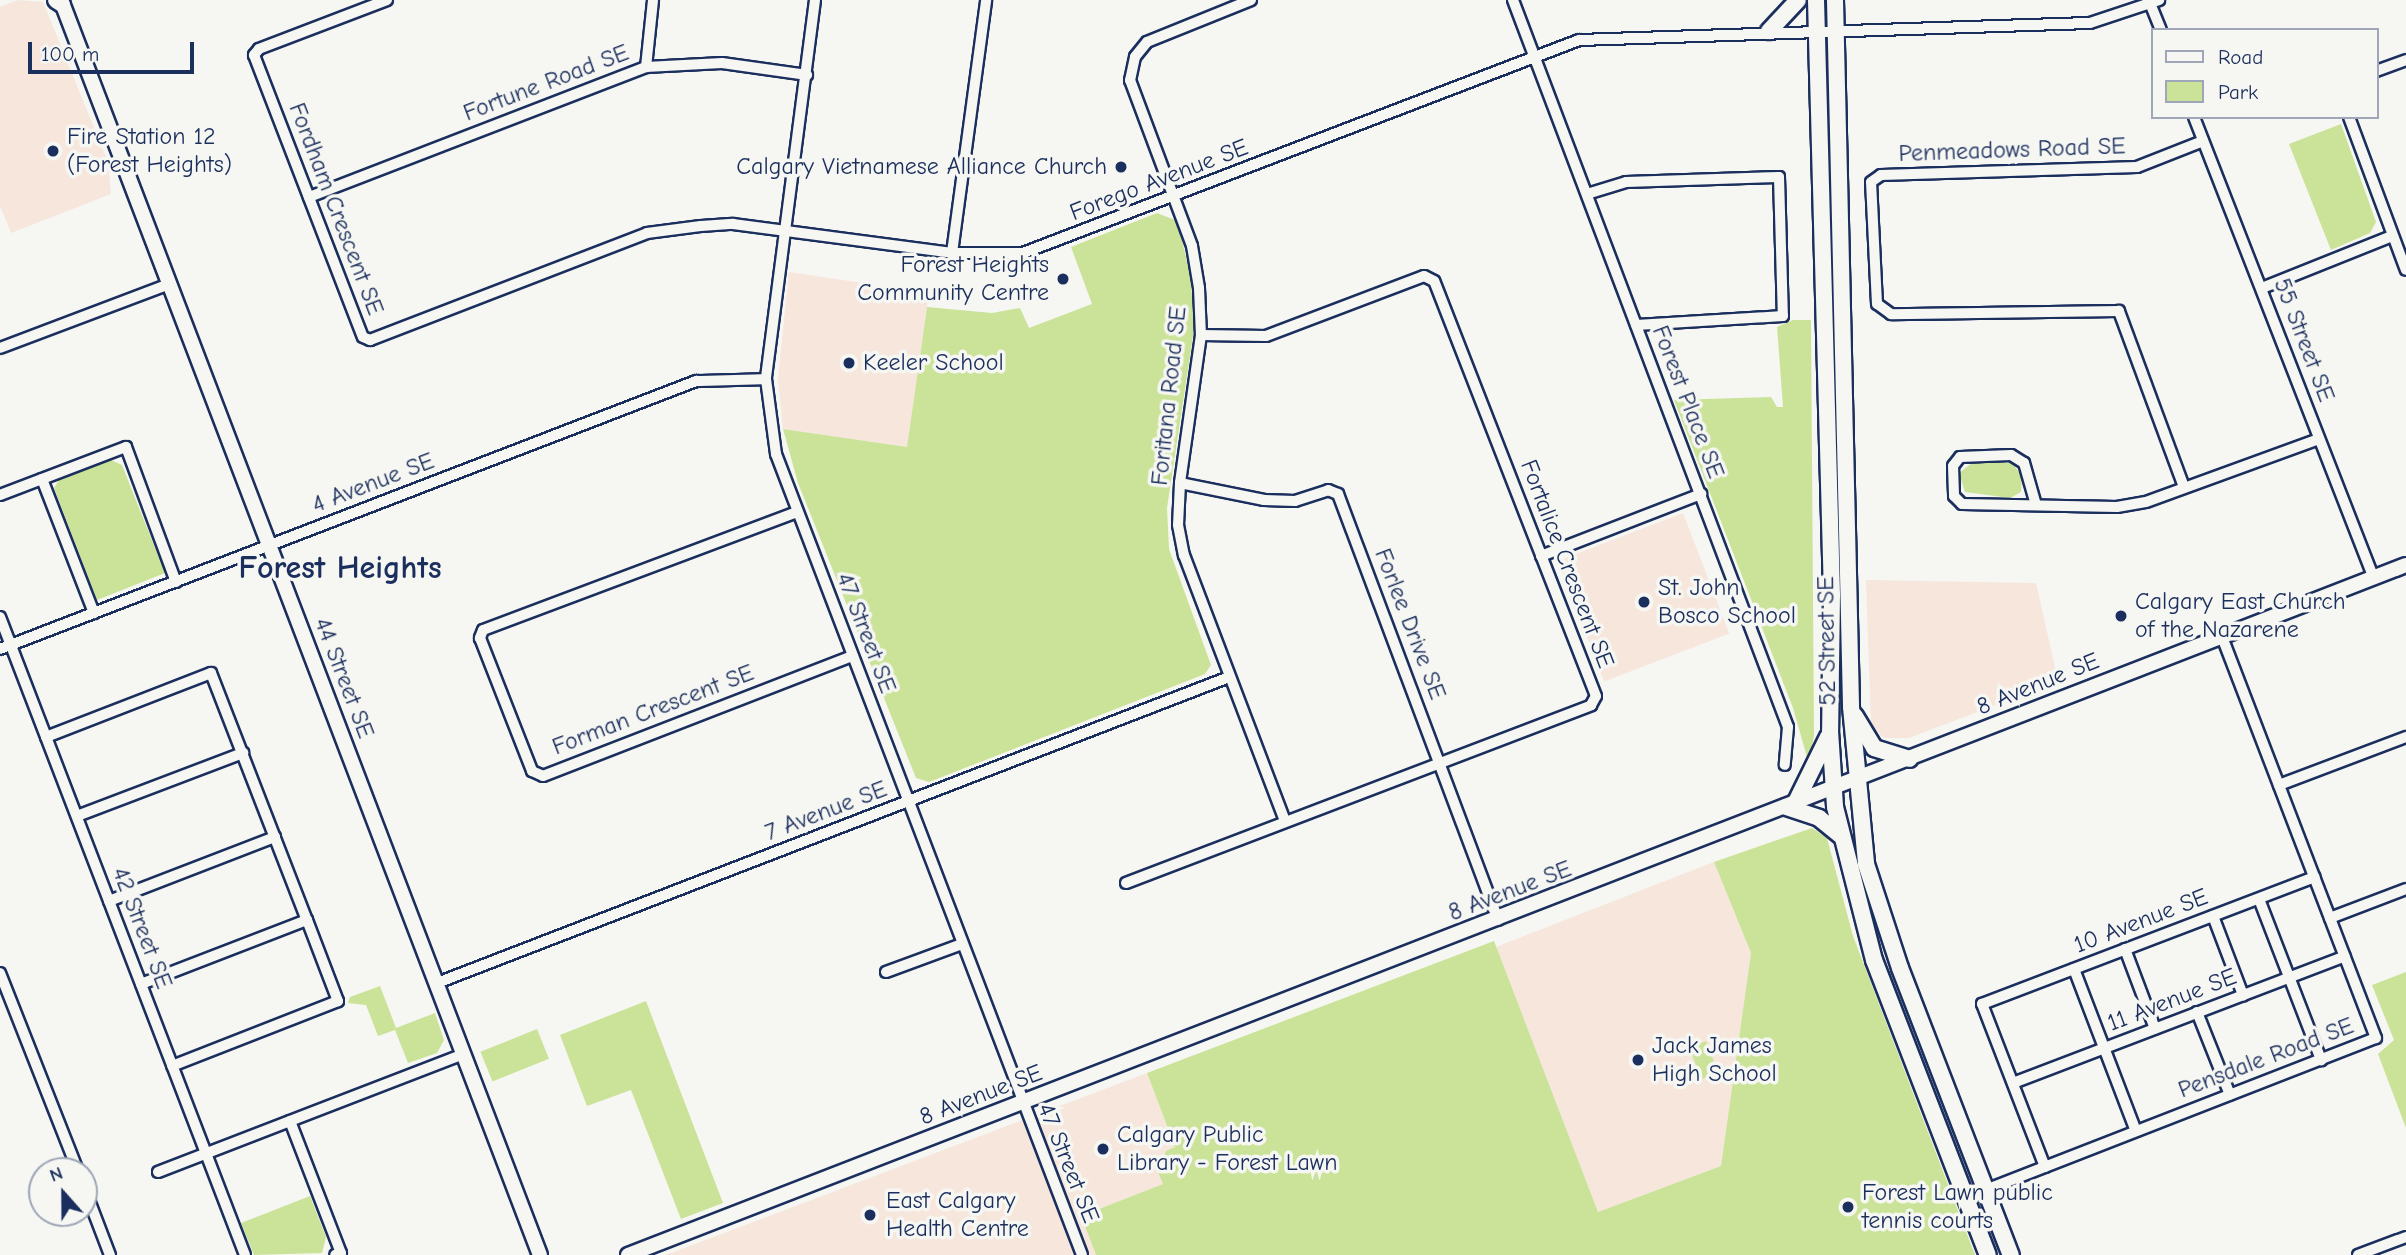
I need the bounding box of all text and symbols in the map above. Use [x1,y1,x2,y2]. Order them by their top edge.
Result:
scale bar [32,28,198,72]
legend [2150,28,2378,119]
street label: Fortune Road SE [459,38,633,128]
text: 100 m [41,42,99,66]
text: Road [2218,45,2263,69]
text: Park [2218,80,2258,104]
street label: Fordham Crescent SE [282,99,390,319]
place label: Fire Station 12 (Forest Heights) [67,123,232,179]
street label: Penmeadows Road SE [1898,132,2126,168]
street label: Forego Avenue SE [1066,133,1252,227]
marker: Fire Station 12 (Forest Heights) [45,143,61,159]
place label: Calgary Vietnamese Alliance Church [736,153,1107,181]
marker: Calgary Vietnamese Alliance Church [1113,159,1129,175]
place label: Forest Heights Community Centre [857,251,1049,307]
marker: Forest Heights Community Centre [1055,271,1071,287]
street label: 55 Street SE [2267,274,2341,406]
street label: Foritana Road SE [1145,305,1193,487]
street label: Forest Place SE [1646,321,1730,483]
place label: Keeler School [863,349,1004,377]
marker: Keeler School [841,355,857,371]
street label: 4 Avenue SE [308,447,438,519]
street label: Fortalice Crescent SE [1514,456,1620,672]
street label: Forlee Drive SE [1368,544,1452,704]
district label: Forest Heights [238,549,442,587]
street label: 47 Street SE [830,569,902,697]
place label: St. John Bosco School [1658,574,1796,630]
street label: 52 Street SE [1811,576,1843,706]
place label: Calgary East Church of the Nazarene [2135,588,2346,644]
marker: St. John Bosco School [1636,594,1652,610]
marker: Calgary East Church of the Nazarene [2113,608,2129,624]
street label: 44 Street SE [308,614,380,742]
street label: 8 Avenue SE [1973,646,2103,722]
street label: Forman Crescent SE [548,658,758,762]
street label: 7 Avenue SE [761,775,891,847]
street label: 8 Avenue SE [1445,854,1575,928]
street label: 42 Street SE [106,863,178,993]
street label: 10 Avenue SE [2070,882,2212,960]
street label: 11 Avenue SE [2103,962,2241,1038]
street label: Pensdale Road SE [2174,1011,2358,1105]
place label: Jack James High School [1652,1032,1777,1088]
marker: Jack James High School [1630,1052,1646,1068]
street label: 8 Avenue SE [916,1058,1046,1132]
street label: 47 Street SE [1031,1099,1105,1227]
place label: Calgary Public Library - Forest Lawn [1117,1121,1337,1177]
marker: Calgary Public Library - Forest Lawn [1095,1141,1111,1157]
north arrow [28,1157,98,1227]
text: N [46,1162,66,1187]
place label: Forest Lawn public tennis courts [1862,1179,2053,1235]
place label: East Calgary Health Centre [886,1187,1029,1243]
marker: Forest Lawn public tennis courts [1840,1199,1856,1215]
marker: East Calgary Health Centre [860,1205,880,1225]

